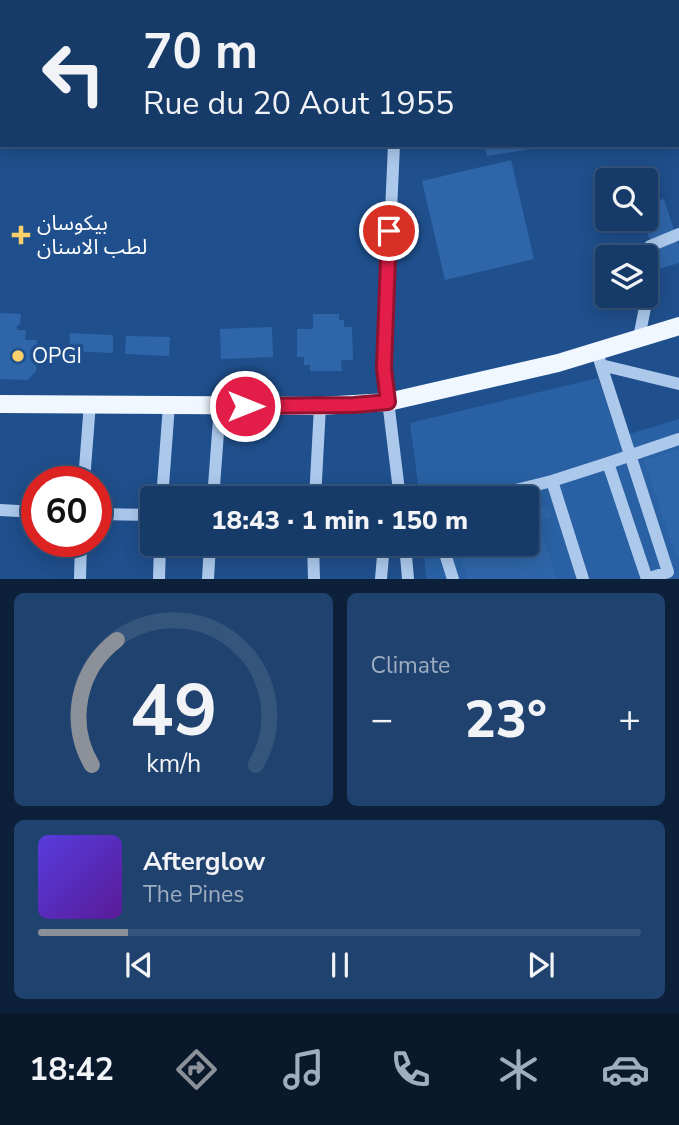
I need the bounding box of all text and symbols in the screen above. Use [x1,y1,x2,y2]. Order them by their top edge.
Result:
text: 70 m [143,18,258,85]
icon: left [28,28,119,119]
text: Rue du 20 Aout 1955 [143,82,454,125]
map controls [595,168,658,308]
button: search [595,168,658,231]
pin [359,201,419,261]
place label: بيكوسان لطب الاسنان [37,209,147,261]
icon: arrive [370,212,408,250]
marker: بيكوسان لطب الاسنان [11,225,31,245]
button: layers [595,245,658,308]
place label: OPGI [32,342,82,370]
marker: OPGI [10,348,26,364]
position arrow [208,369,282,443]
speed limit sign: 60 [21,466,112,557]
text: 18:43 · 1 min · 150 m [211,503,468,538]
text: Climate [371,650,450,681]
text: 49 [130,662,217,762]
text: 23° [465,684,547,755]
text: − [371,694,393,745]
text: + [618,694,641,745]
text: km/h [146,747,201,781]
text: Afterglow [143,844,266,879]
text: The Pines [143,879,244,910]
icon: previous [120,946,158,984]
icon: pause [321,946,359,984]
icon: next [522,946,560,984]
icon: directions [172,1045,221,1094]
icon: music [279,1045,328,1094]
icon: phone [386,1045,435,1094]
icon: climate [494,1045,543,1094]
icon: car [601,1045,650,1094]
text: 18:42 [29,1048,114,1091]

